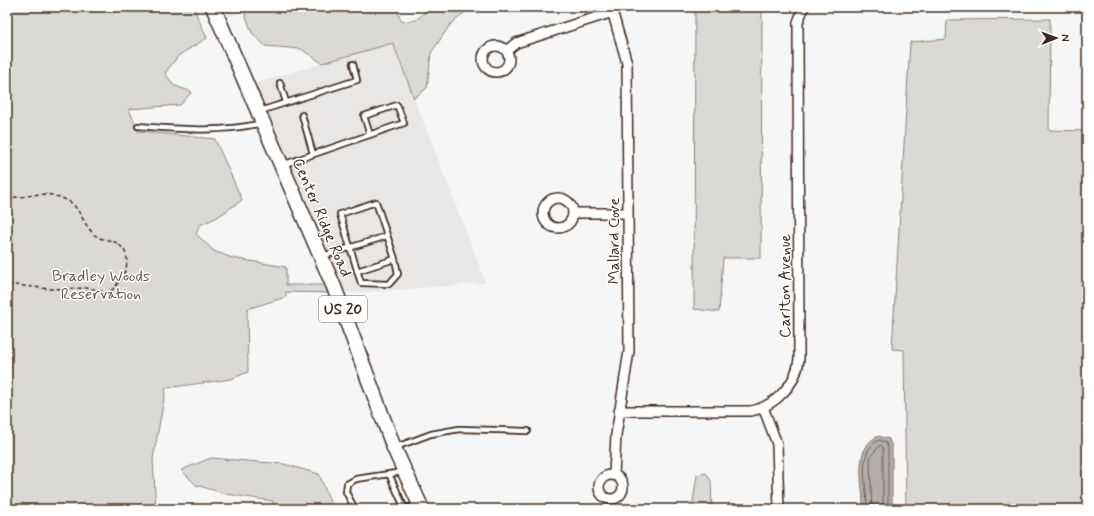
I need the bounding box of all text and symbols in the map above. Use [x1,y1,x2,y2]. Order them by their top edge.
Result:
north arrow [1036,18,1076,58]
text: N [1058,34,1072,42]
street label: Center Ridge Road [287,155,356,280]
street label: Mallard Cove [604,198,625,284]
street label: Carlton Avenue [775,234,796,338]
park label: Bradley Woods Reservation [52,266,150,305]
road number: US 20 [319,296,367,322]

